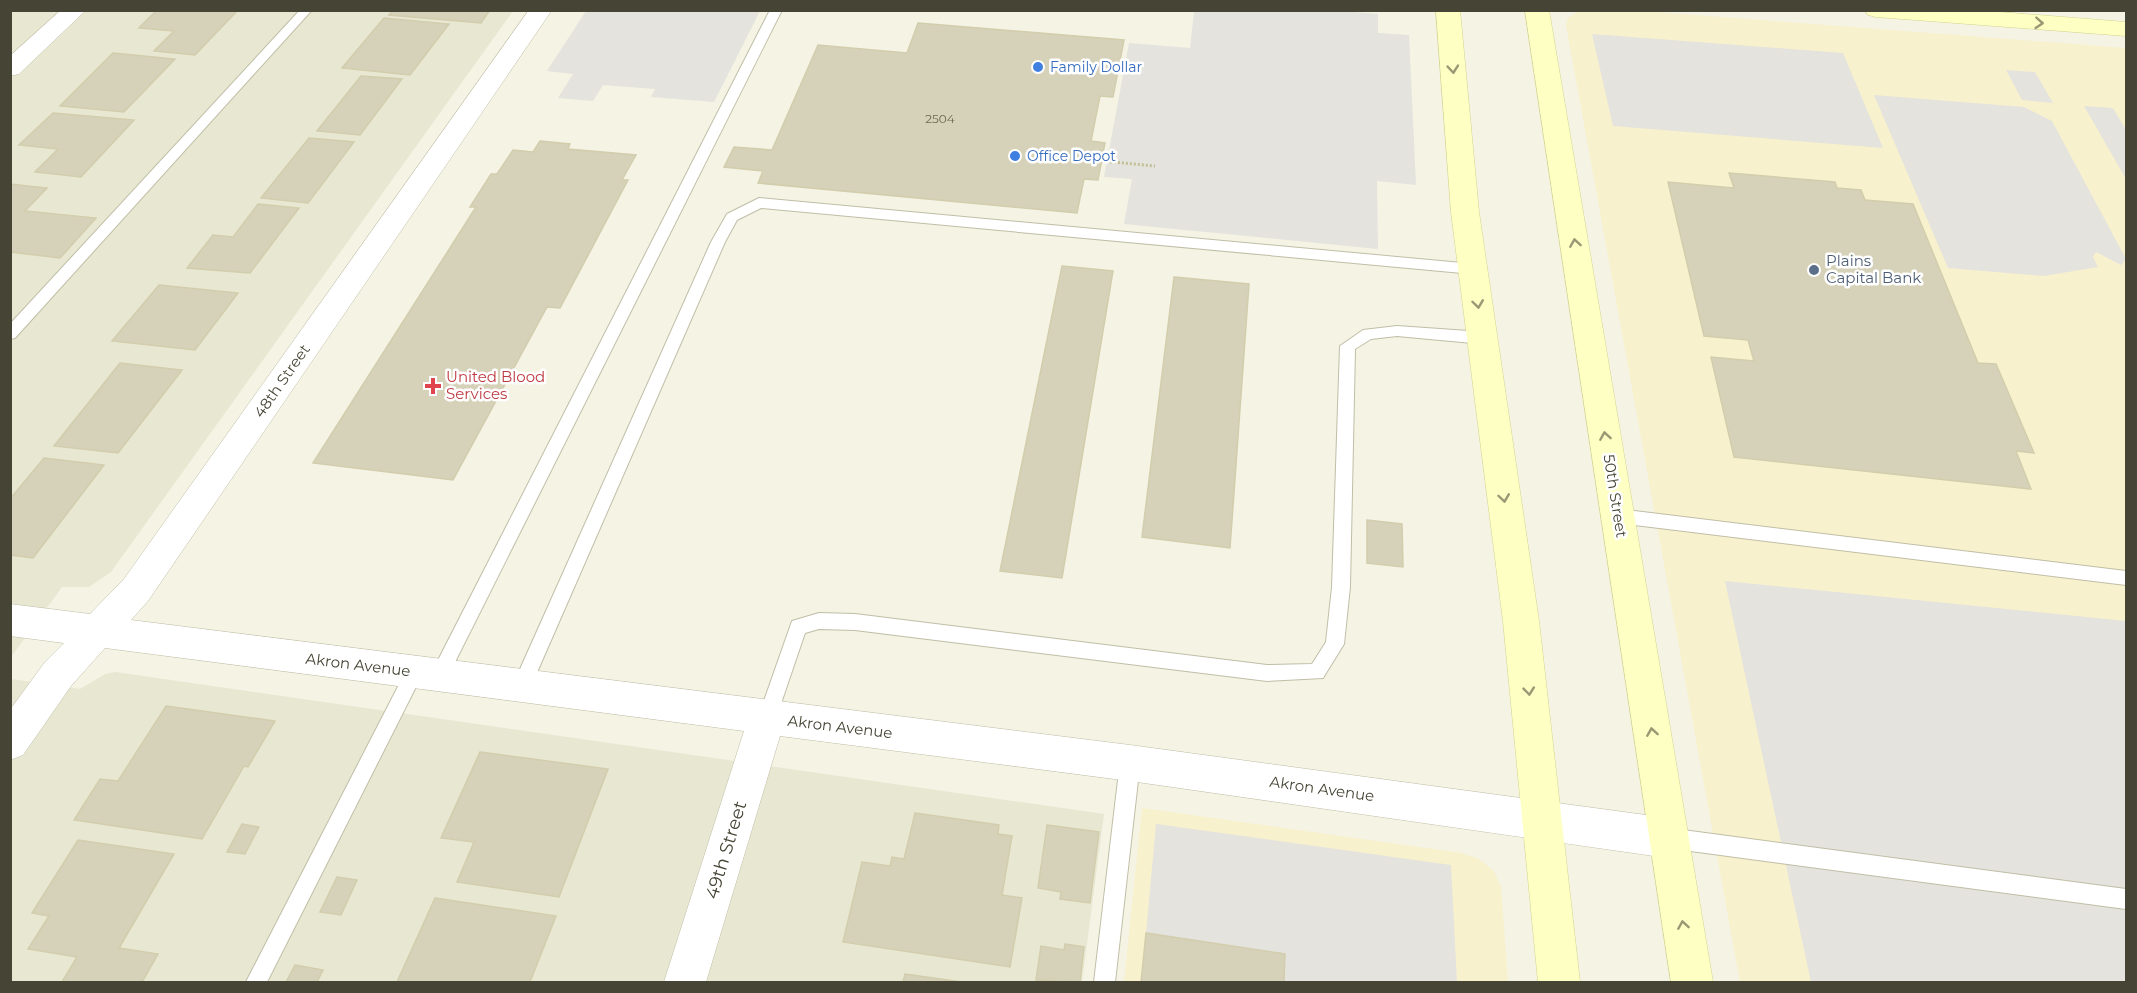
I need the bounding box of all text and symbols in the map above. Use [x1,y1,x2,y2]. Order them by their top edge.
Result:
one-way arrow [2035,16,2044,29]
place label: Family Dollar [1050,58,1143,76]
marker: Family Dollar [1031,60,1045,74]
one-way arrow [1446,64,1459,73]
house number: 2504 [925,111,955,126]
place label: Office Depot [1027,147,1116,165]
marker: Office Depot [1008,149,1022,163]
one-way arrow [1569,239,1581,248]
place label: Plains Capital Bank [1826,251,1921,287]
marker: Plains Capital Bank [1807,263,1821,277]
one-way arrow [1471,300,1483,309]
street label: 48th Street [249,340,314,421]
place label: United Blood Services [446,367,545,403]
marker: United Blood Services [424,377,442,395]
one-way arrow [1600,431,1612,441]
street label: 50th Street [1600,453,1631,539]
one-way arrow [1498,493,1510,502]
street label: Akron Avenue [305,649,412,680]
one-way arrow [1522,686,1535,696]
street label: Akron Avenue [787,711,894,742]
one-way arrow [1646,728,1659,738]
street label: Akron Avenue [1268,772,1376,805]
street label: 49th Street [701,798,751,902]
one-way arrow [1677,920,1690,930]

